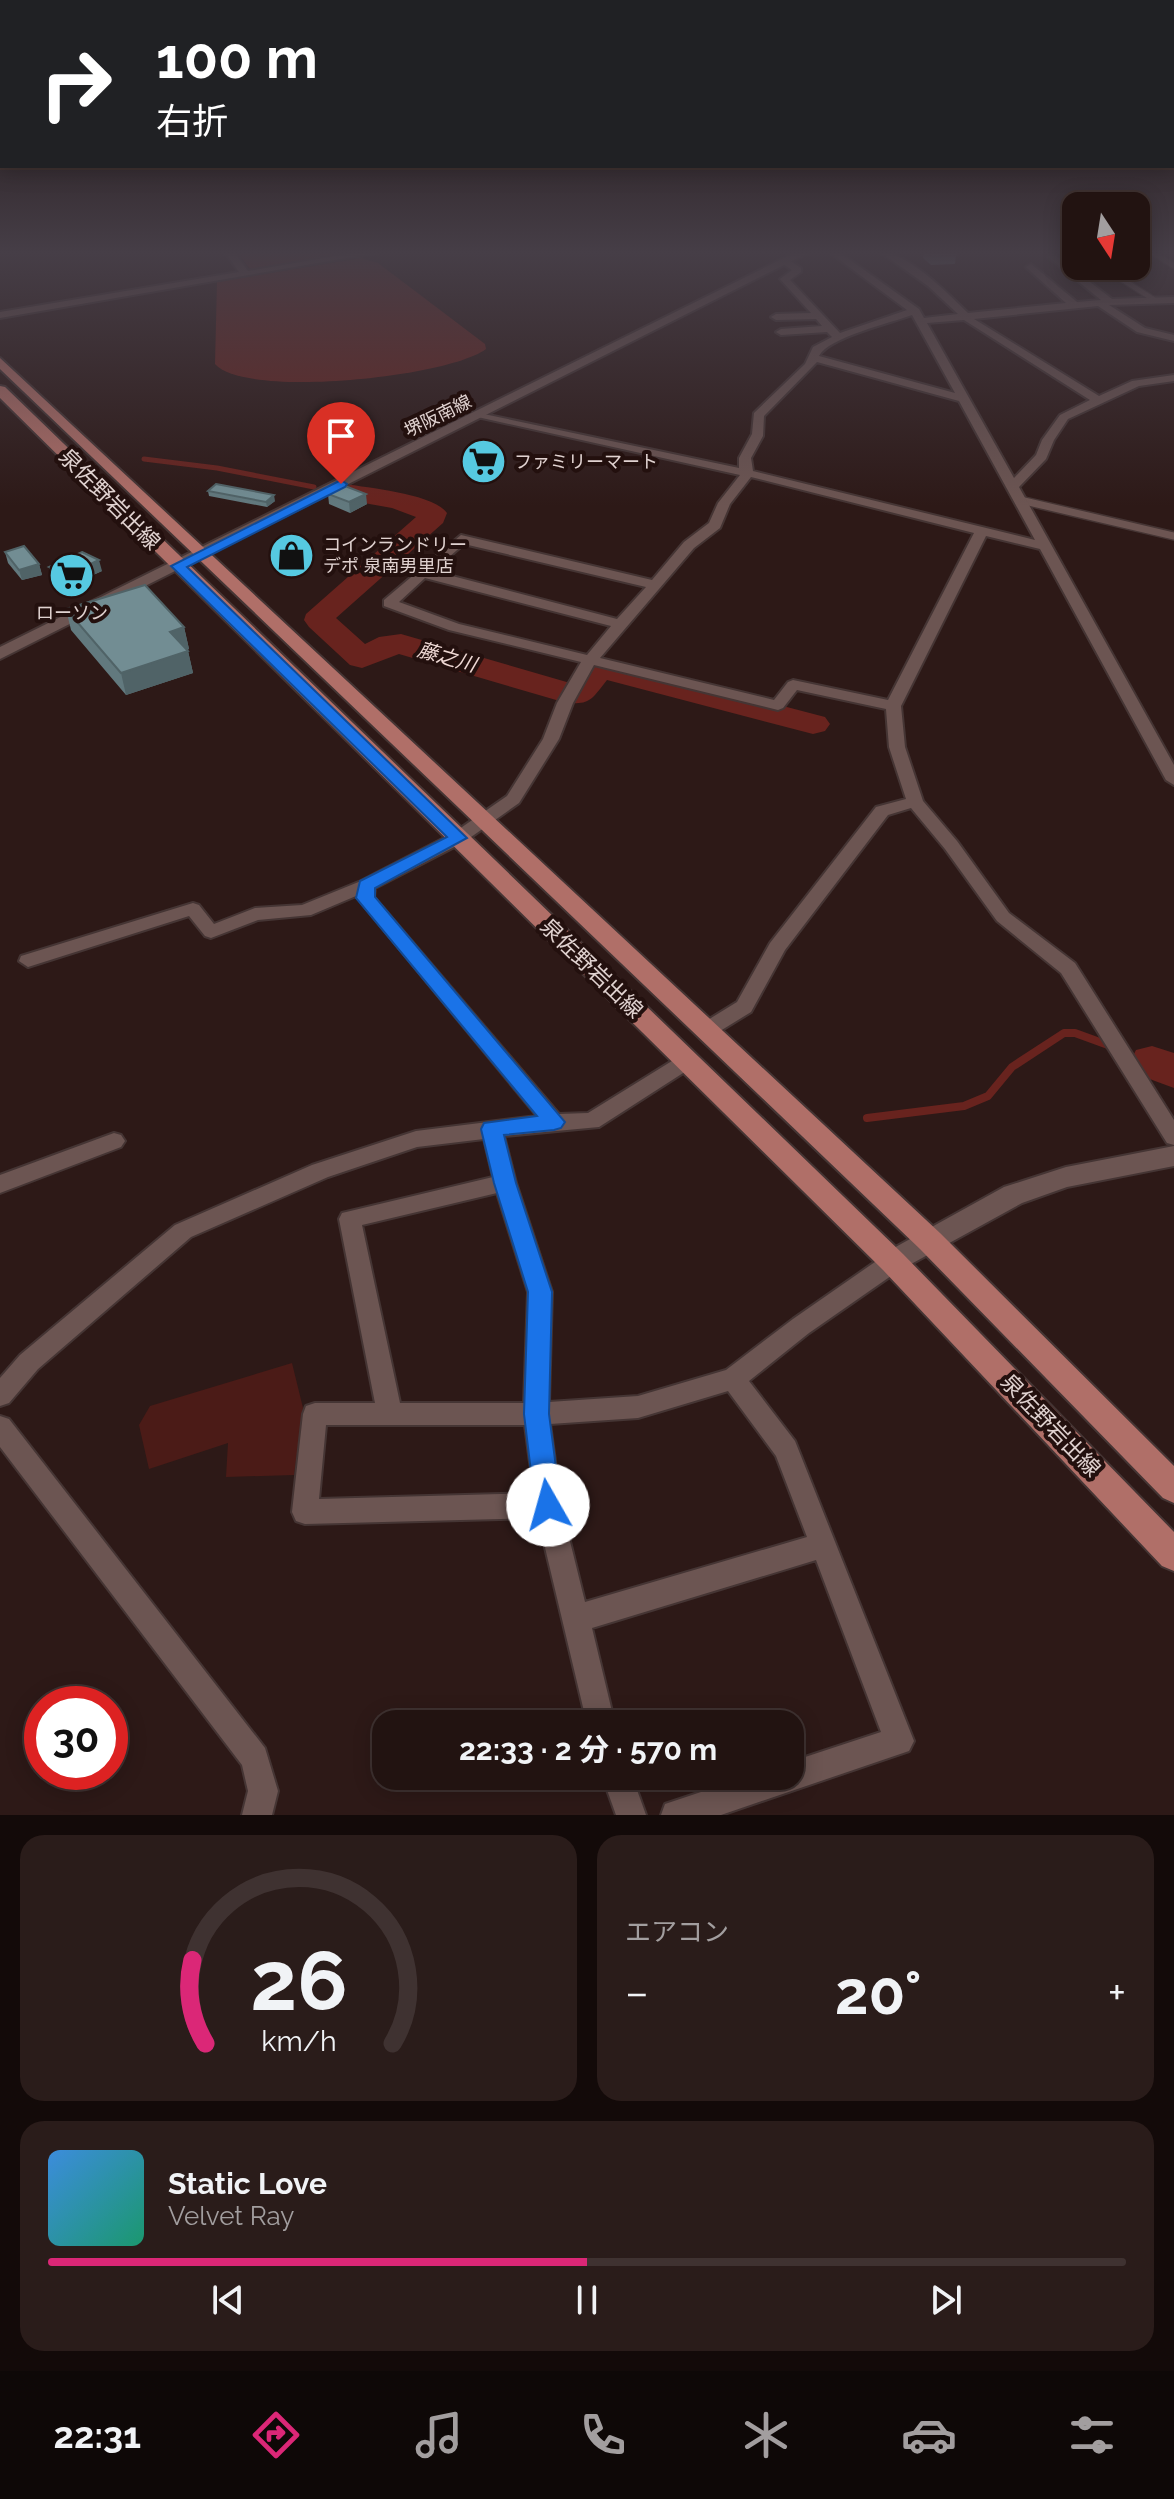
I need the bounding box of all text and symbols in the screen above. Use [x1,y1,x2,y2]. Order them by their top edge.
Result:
text: 100 m [156,25,318,91]
icon: right [24,32,128,136]
text: 右折 [156,100,228,142]
north arrow [1062,192,1150,280]
map controls [1062,192,1150,280]
street label: 堺阪南線 [401,390,475,441]
pin [307,402,375,484]
icon: arrive [319,414,363,458]
supermarket icon: ファミリーマート [459,438,507,486]
street label: 泉佐野岩出線 [54,443,166,555]
place label: ファミリーマート [514,451,658,472]
shop icon: コインランドリー デポ 泉南男里店 [268,531,316,579]
place label: コインランドリー デポ 泉南男里店 [323,534,467,576]
supermarket icon: ローソン [48,551,96,599]
place label: ローソン [36,602,108,623]
water label: 藤之川 [415,637,481,677]
street label: 泉佐野岩出線 [535,913,649,1023]
street label: 泉佐野岩出線 [996,1368,1106,1482]
position arrow [506,1463,590,1547]
speed limit sign: 30 [24,1686,128,1790]
text: 22:33 · 2 分 · 570 m [459,1732,717,1767]
text: エアコン [625,1917,729,1947]
text: 26 [250,1932,347,2029]
text: 20° [835,1958,922,2028]
text: − [625,1967,649,2018]
text: + [1108,1967,1126,2018]
text: km/h [261,2024,336,2058]
text: Static Love [168,2166,327,2201]
text: Velvet Ray [168,2201,294,2231]
icon: previous [206,2278,250,2322]
icon: pause [565,2278,609,2322]
icon: next [924,2278,968,2322]
icon: directions [248,2407,304,2463]
icon: music [411,2407,467,2463]
icon: phone [575,2407,631,2463]
icon: climate [738,2407,794,2463]
icon: car [901,2407,957,2463]
icon: filters [1064,2407,1120,2463]
text: 22:31 [54,2414,141,2456]

